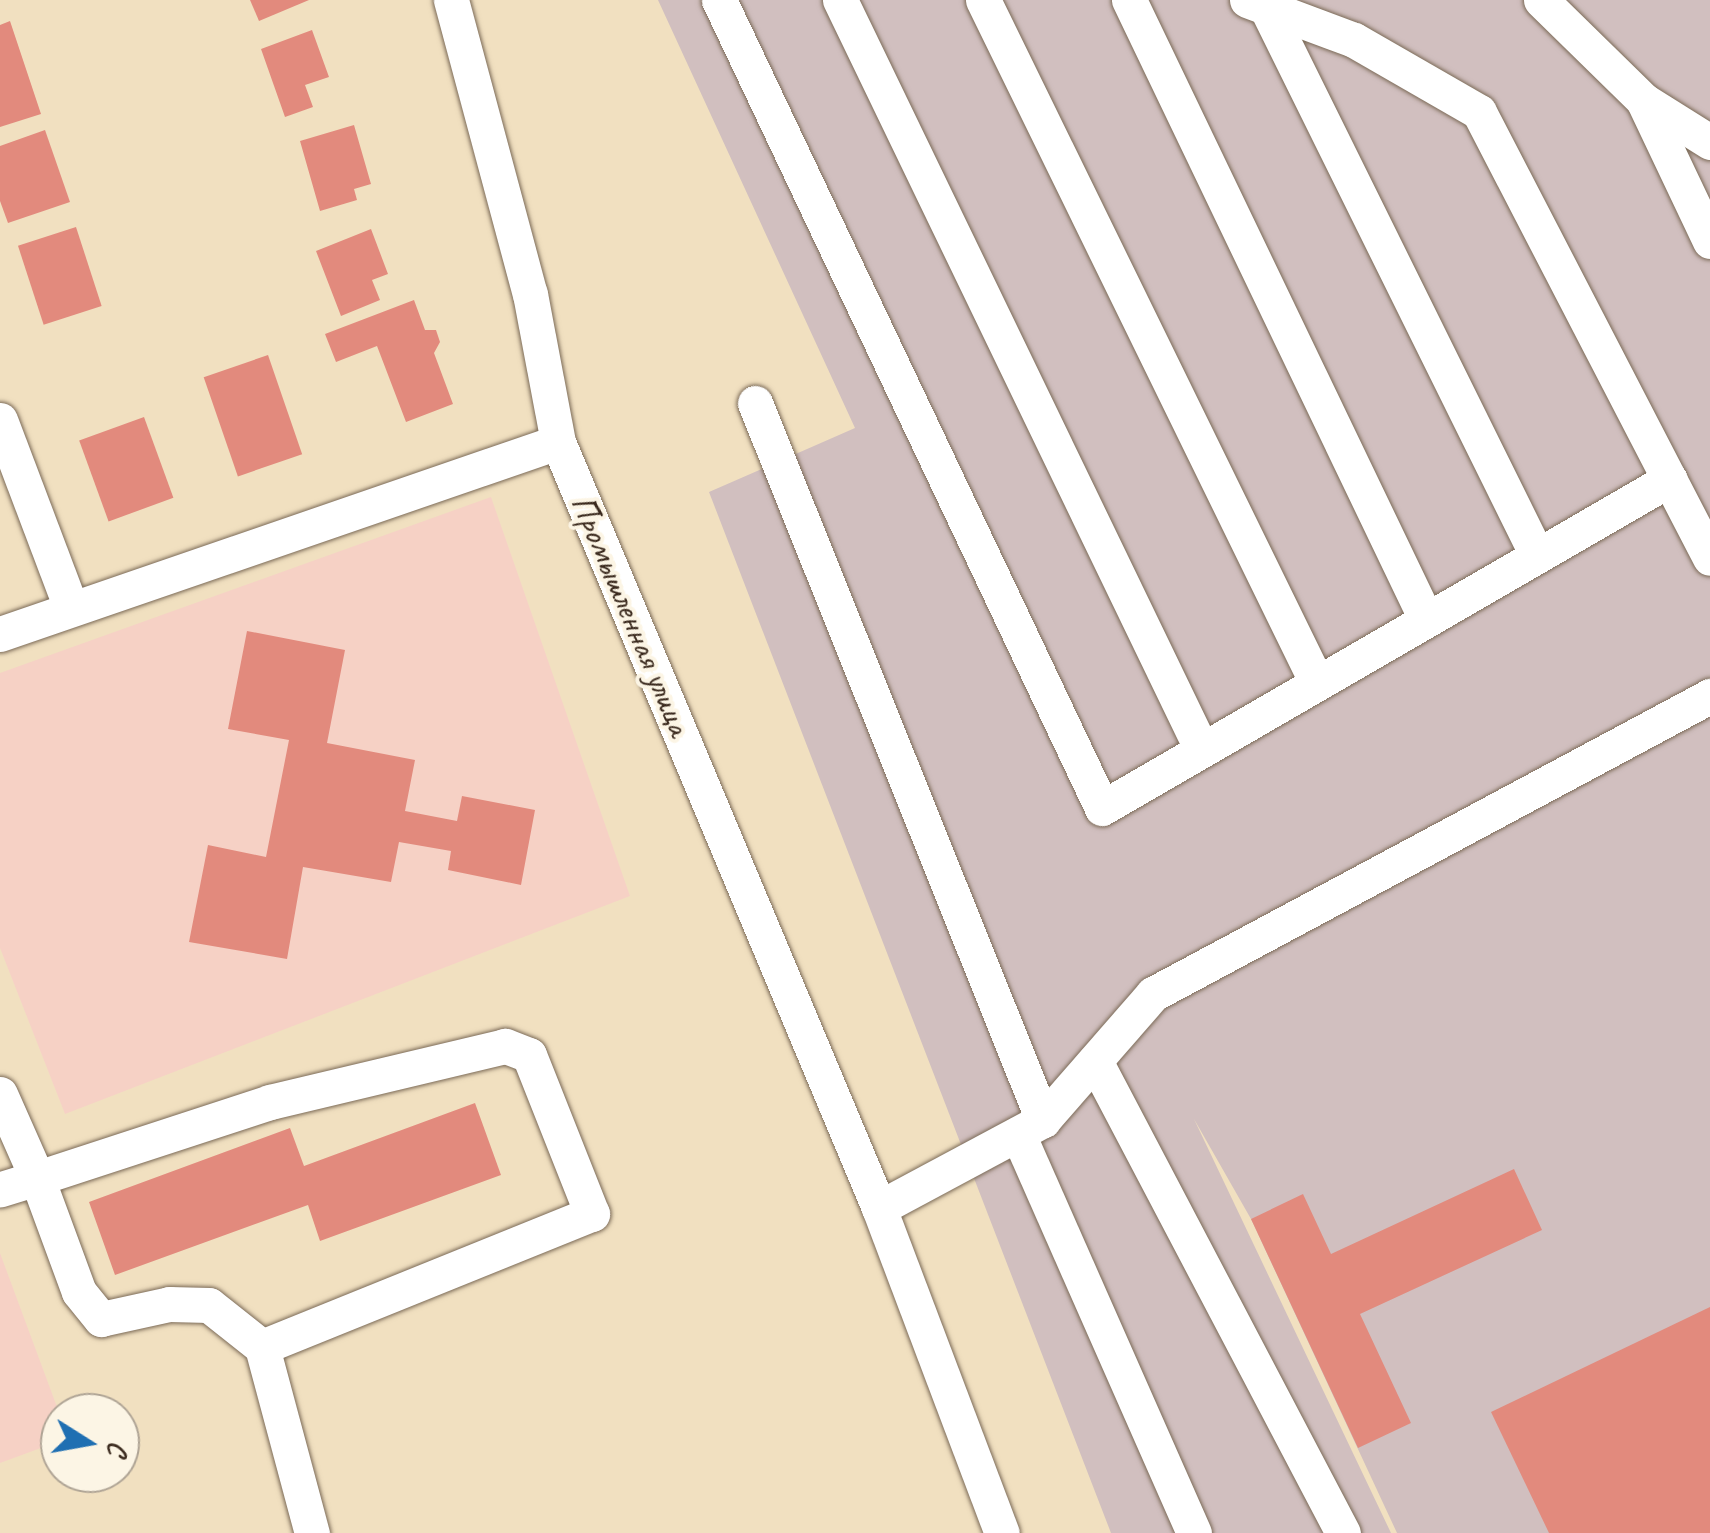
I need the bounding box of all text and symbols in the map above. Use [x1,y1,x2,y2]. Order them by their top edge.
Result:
street label: Промышленная улица [561,488,701,742]
north arrow [40,1393,140,1493]
text: С [99,1438,136,1459]

